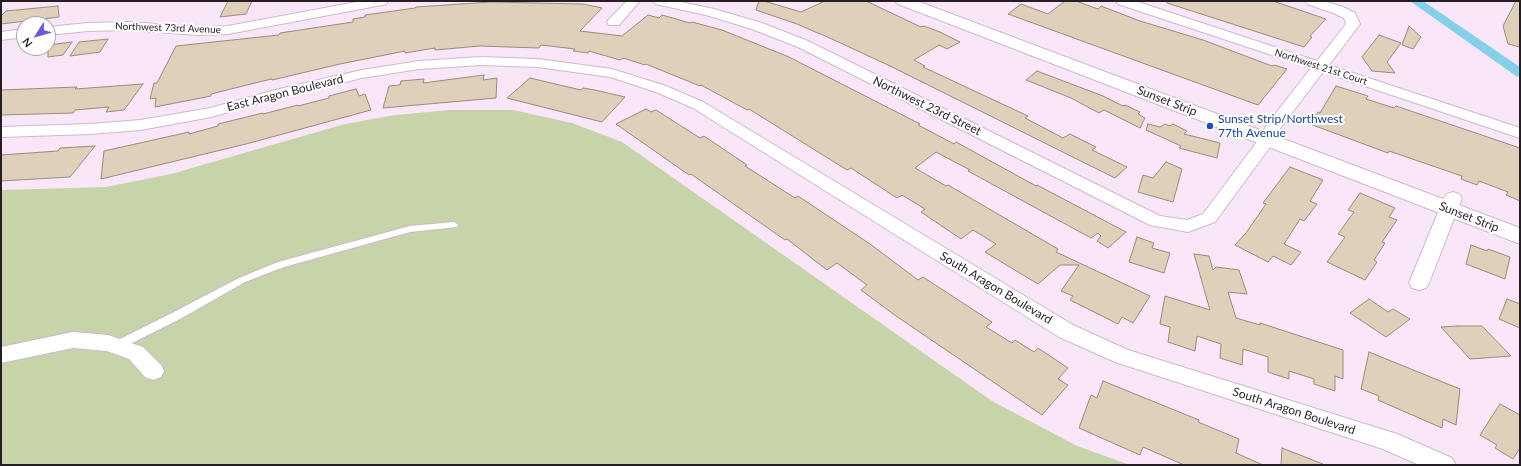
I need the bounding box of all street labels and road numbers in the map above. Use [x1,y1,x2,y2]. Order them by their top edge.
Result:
street label: Northwest 73rd Avenue [115,20,221,36]
street label: Northwest 21st Court [1273,46,1369,88]
street label: East Aragon Boulevard [225,72,345,114]
street label: Northwest 23rd Street [870,73,984,139]
street label: Sunset Strip [1135,83,1199,119]
street label: Sunset Strip [1437,199,1501,235]
street label: South Aragon Boulevard [937,249,1055,327]
street label: South Aragon Boulevard [1231,384,1357,438]

